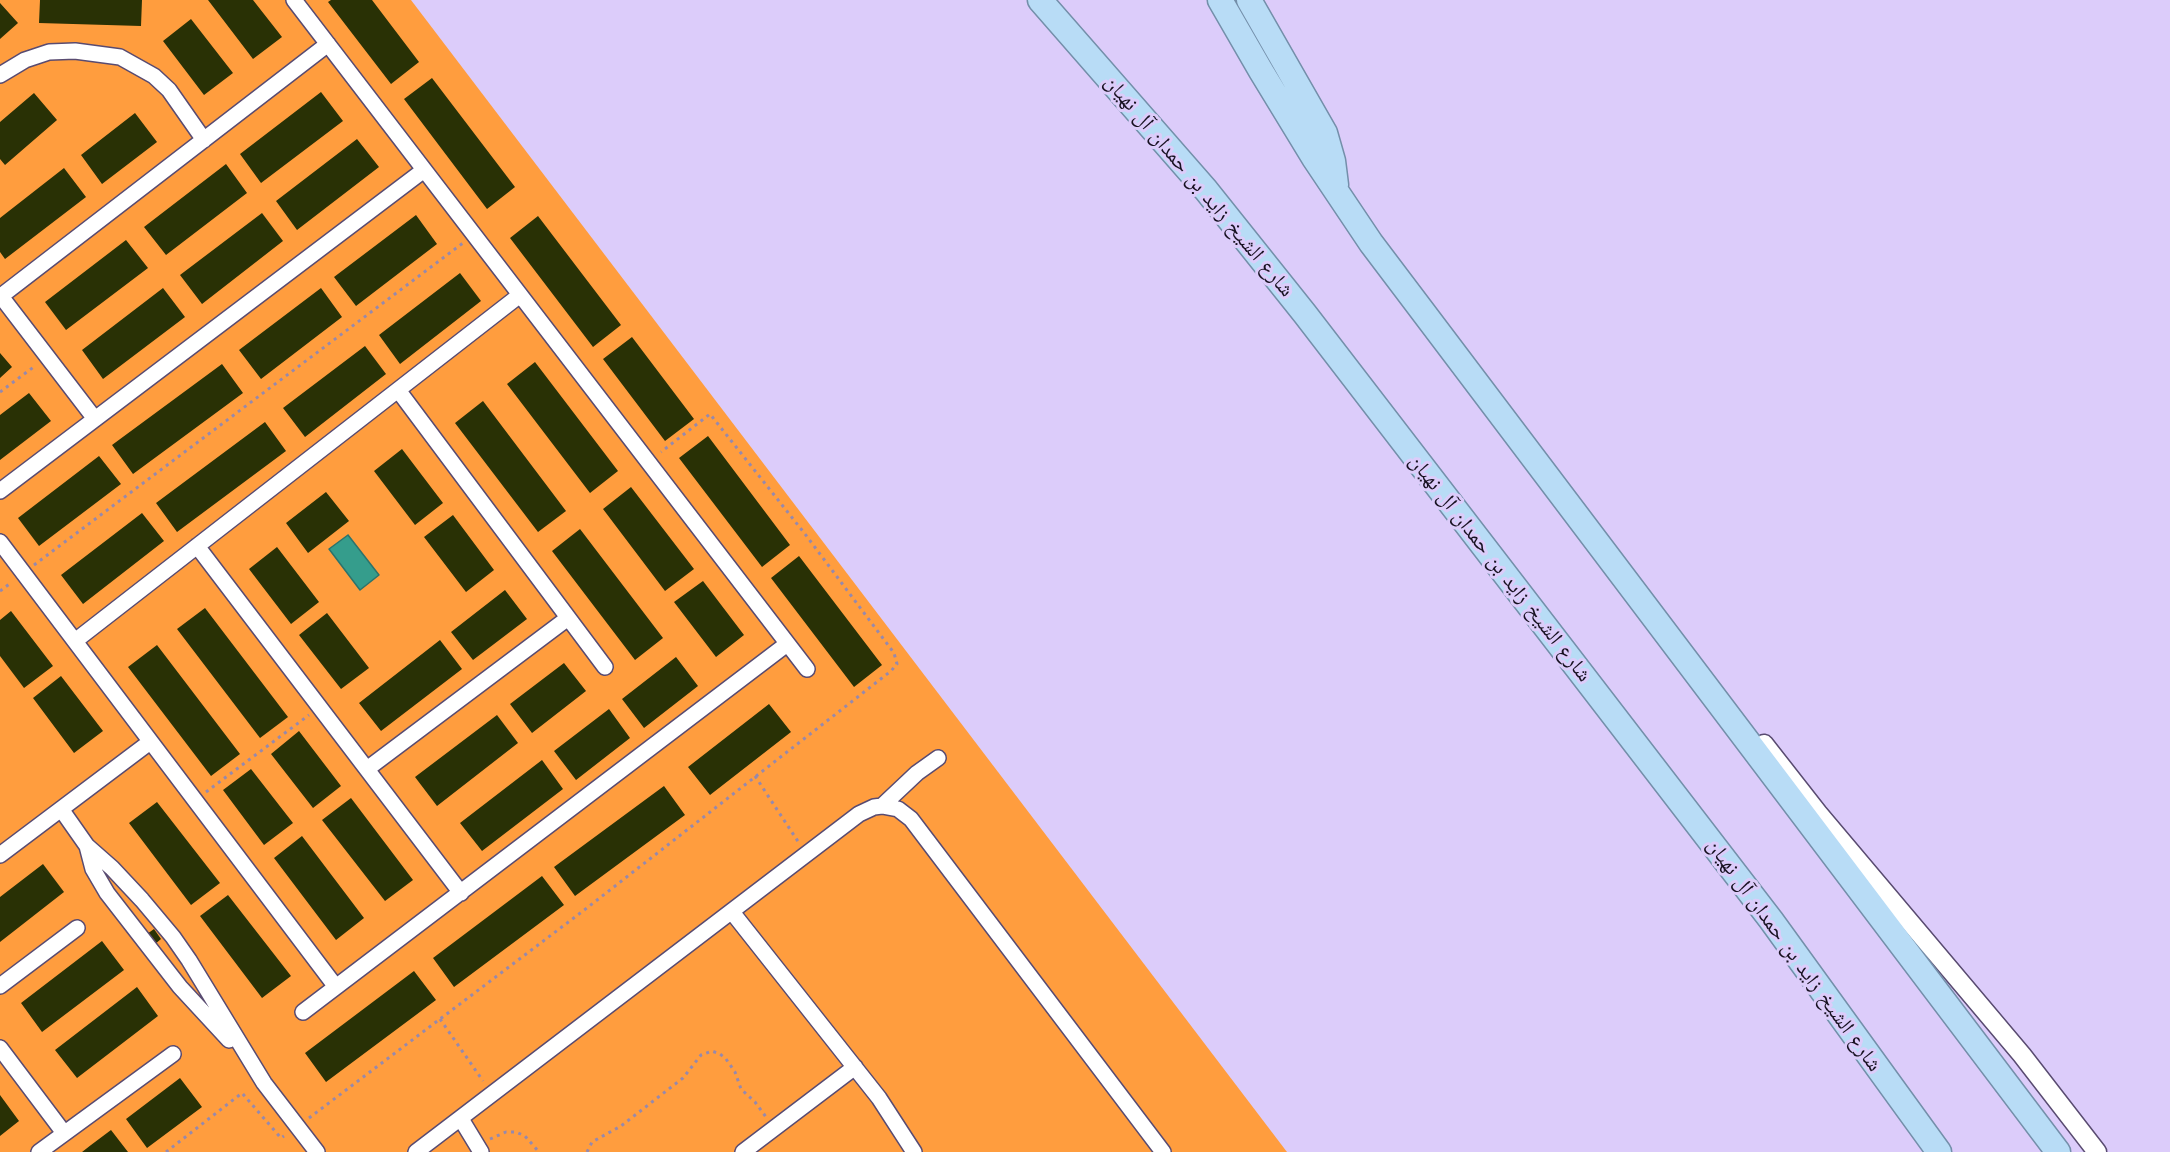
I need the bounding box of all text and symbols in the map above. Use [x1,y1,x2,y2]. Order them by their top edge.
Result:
street label: شارع الشيخ زايد بن حمدان آل نهيان [1099,70,1299,302]
street label: شارع الشيخ زايد بن حمدان آل نهيان [1403,449,1597,687]
street label: شارع الشيخ زايد بن حمدان آل نهيان [1701,834,1887,1076]

